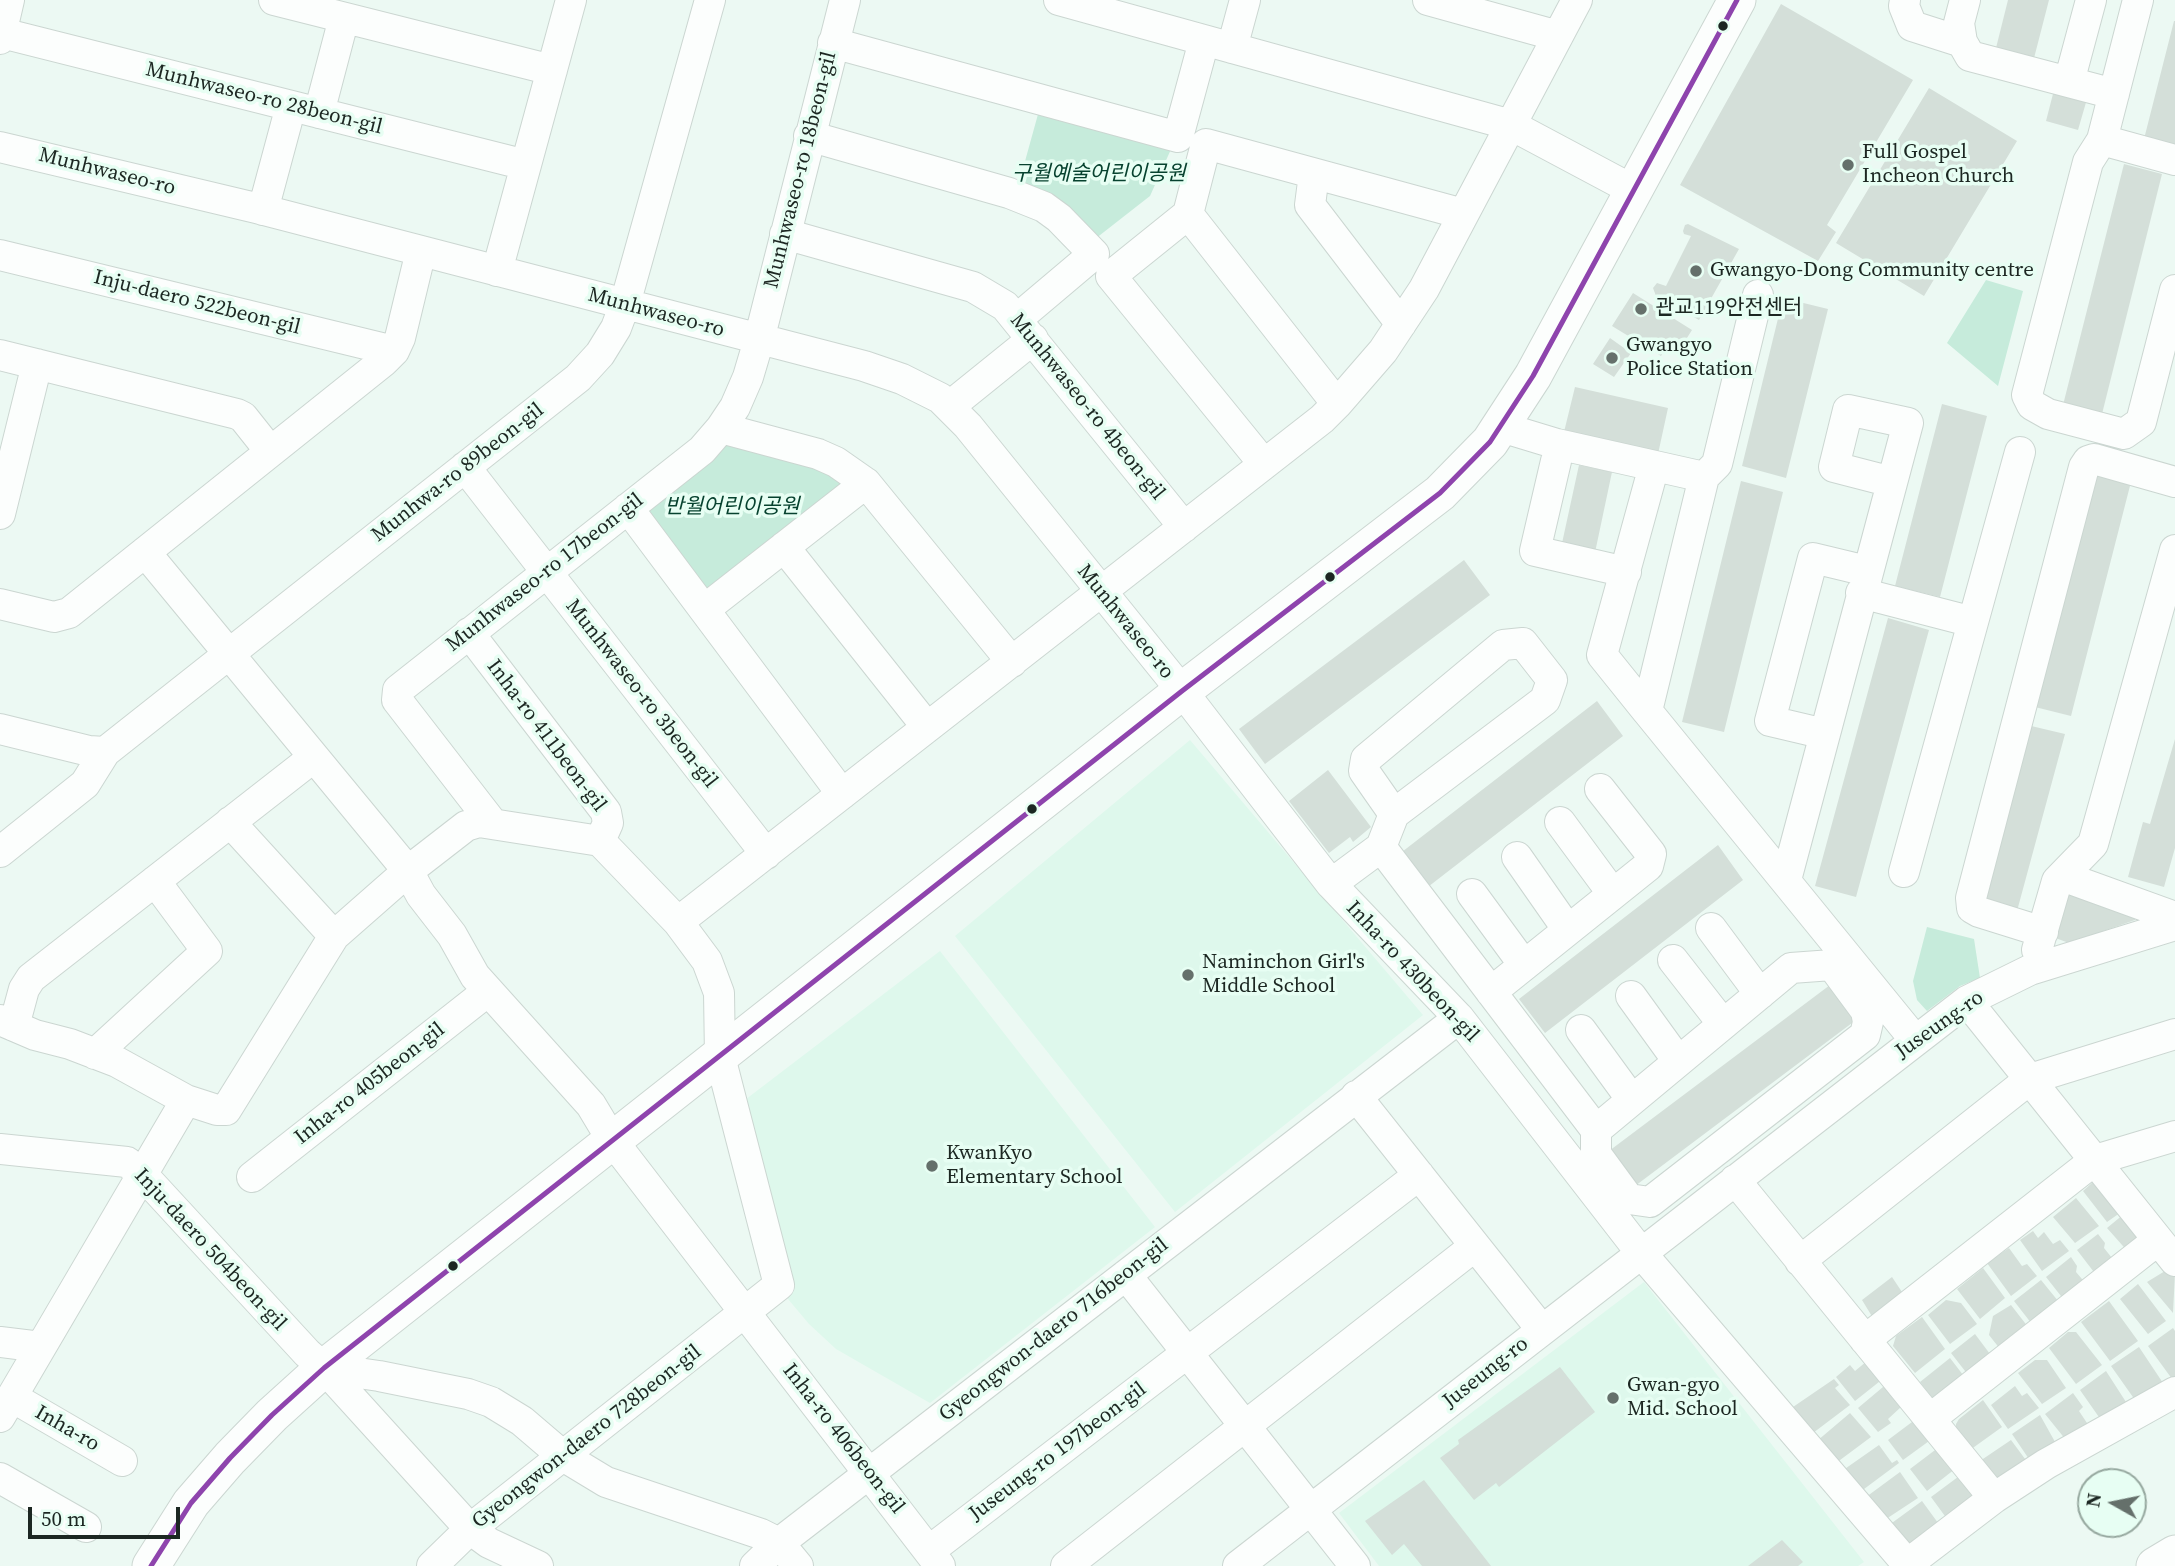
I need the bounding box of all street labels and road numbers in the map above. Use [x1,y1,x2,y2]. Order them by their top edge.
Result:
street label: Munhwaseo-ro 18beon-gil [759,49,843,291]
street label: Munhwaseo-ro 28beon-gil [143,57,385,141]
street label: Munhwaseo-ro [36,143,178,201]
street label: Inju-daero 522beon-gil [91,265,303,341]
street label: Munhwaseo-ro [585,283,727,343]
street label: Munhwaseo-ro 4beon-gil [1004,309,1170,505]
street label: Munhwa-ro 89beon-gil [367,398,549,548]
street label: Munhwaseo-ro 17beon-gil [441,488,649,658]
street label: Munhwaseo-ro [1071,560,1179,684]
street label: Munhwaseo-ro 3beon-gil [559,595,723,793]
street label: Inha-ro 411beon-gil [481,655,611,817]
street label: Inha-ro 430beon-gil [1340,896,1484,1048]
street label: Juseung-ro [1891,985,1989,1065]
street label: Inha-ro 405beon-gil [290,1017,450,1151]
street label: Inju-daero 504beon-gil [128,1164,292,1336]
street label: Gyeongwon-daero 716beon-gil [934,1233,1174,1427]
street label: Juseung-ro [1438,1332,1534,1414]
street label: Gyeongwon-daero 728beon-gil [467,1340,707,1534]
street label: Inha-ro 406beon-gil [776,1359,910,1519]
street label: Juseung-ro 197beon-gil [964,1377,1152,1527]
street label: Inha-ro [30,1400,104,1458]

